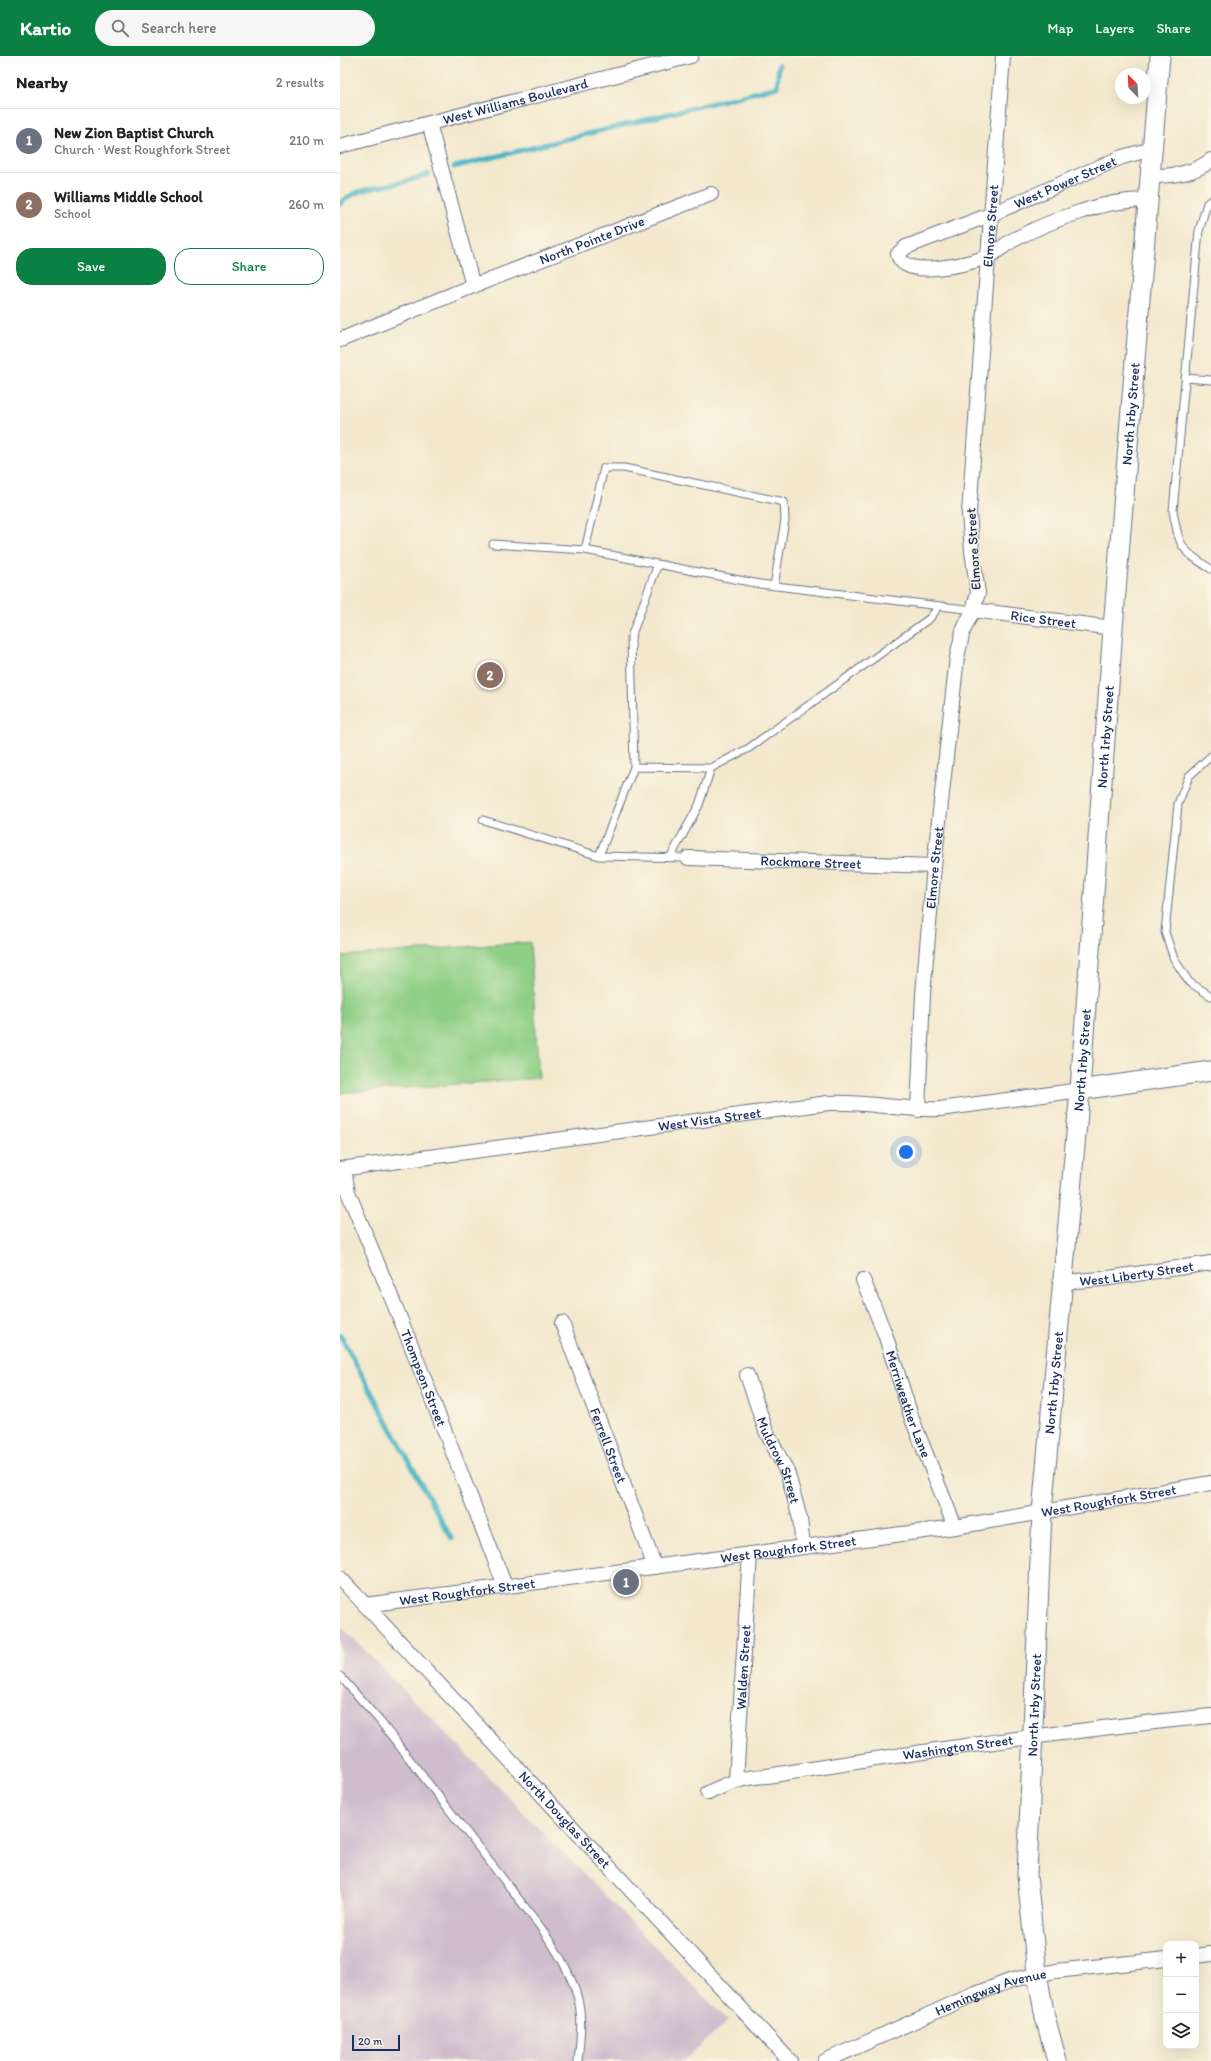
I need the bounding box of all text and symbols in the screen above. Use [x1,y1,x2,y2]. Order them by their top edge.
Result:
search box [95,10,375,46]
text: Kartio [20,17,71,40]
icon: search [109,17,131,39]
text: Search here [141,19,216,37]
text: Map [1048,20,1073,37]
text: Layers [1095,20,1134,37]
text: Share [1156,20,1191,37]
north arrow [1115,68,1151,104]
text: Nearby [16,72,68,92]
text: 2 results [276,75,324,90]
street label: West Williams Boulevard [441,75,590,128]
text: New Zion Baptist Church [54,124,214,142]
text: 1 [26,133,32,148]
text: 210 m [289,133,324,148]
text: Church · West Roughfork Street [54,142,230,157]
street label: West Power Street [1011,153,1119,212]
street label: Elmore Street [979,184,1002,268]
text: Williams Middle School [54,188,203,206]
text: 2 [26,197,32,212]
text: 260 m [288,197,324,212]
text: School [54,206,91,221]
street label: North Pointe Drive [537,212,647,269]
button: Save [16,248,166,285]
button: Share [174,248,324,285]
street label: North Irby Street [1118,362,1144,466]
street label: Elmore Street [962,507,985,591]
street label: Rice Street [1010,607,1077,632]
pin: 2 [477,660,503,690]
street label: North Irby Street [1094,685,1118,789]
street label: Elmore Street [922,826,947,910]
street label: Rockmore Street [760,852,862,873]
street label: North Irby Street [1070,1008,1095,1112]
street label: West Vista Street [657,1104,762,1135]
your location [896,1142,916,1162]
street label: West Liberty Street [1079,1258,1195,1290]
street label: Thompson Street [397,1327,450,1429]
street label: North Irby Street [1041,1331,1067,1435]
street label: Merriweather Lane [882,1348,935,1460]
street label: Ferrell Street [586,1406,630,1486]
street label: Muldrow Street [753,1415,803,1505]
street label: West Roughfork Street [1040,1481,1178,1521]
street label: West Roughfork Street [719,1532,857,1567]
pin: 1 [613,1567,639,1597]
street label: West Roughfork Street [398,1575,536,1609]
street label: Walden Street [732,1624,755,1710]
street label: North Irby Street [1024,1653,1045,1757]
street label: Washington Street [902,1731,1014,1764]
street label: North Douglas Street [515,1768,614,1872]
map controls [1163,1941,1199,2049]
button: + [1163,1941,1199,1977]
street label: Hemingway Avenue [932,1965,1048,2020]
button: − [1163,1977,1199,2013]
button: layers [1163,2013,1199,2049]
scale bar [352,2033,400,2052]
text: 20 m [358,2035,382,2048]

